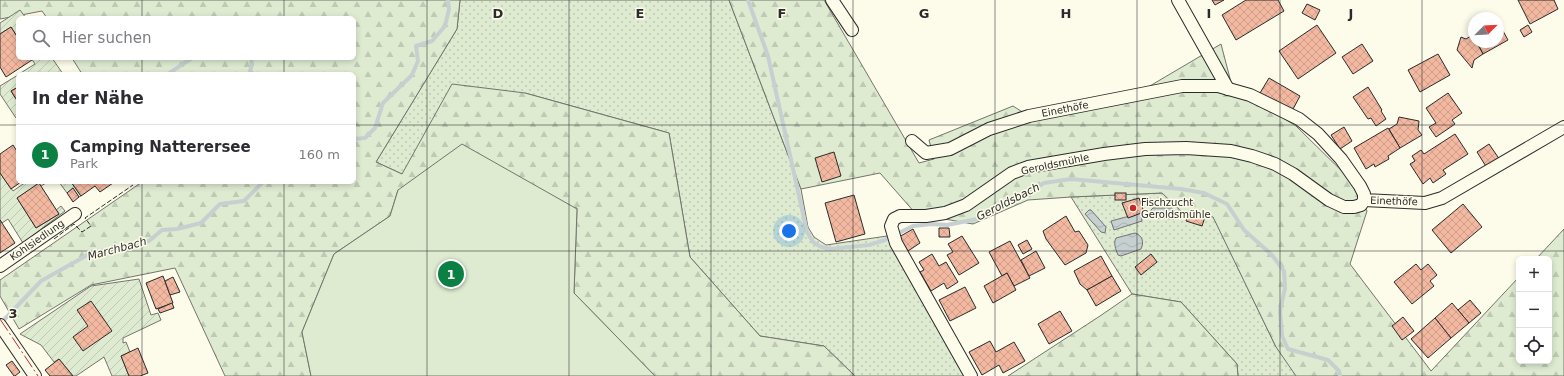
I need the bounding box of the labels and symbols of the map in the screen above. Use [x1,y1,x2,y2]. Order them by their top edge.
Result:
text: D [493,6,504,21]
text: E [636,6,644,21]
text: F [778,6,786,21]
text: G [919,6,929,21]
text: H [1061,6,1071,21]
text: I [1207,6,1211,21]
text: J [1348,6,1353,21]
north arrow [1468,12,1504,48]
street label: Einethöfe [1041,99,1089,119]
street label: Geroldsmühle [1020,151,1090,177]
water label: Geroldsbach [974,181,1042,223]
street label: Einethöfe [1370,195,1418,207]
place label: Fischzucht Geroldsmühle [1141,197,1211,220]
marker: Fischzucht Geroldsmühle [1128,203,1138,213]
street label: Kohlsiedlung [8,217,66,263]
your location [779,221,799,241]
water label: Marchbach [86,235,148,263]
pin: 1 [438,259,464,289]
text: 3 [8,306,18,321]

